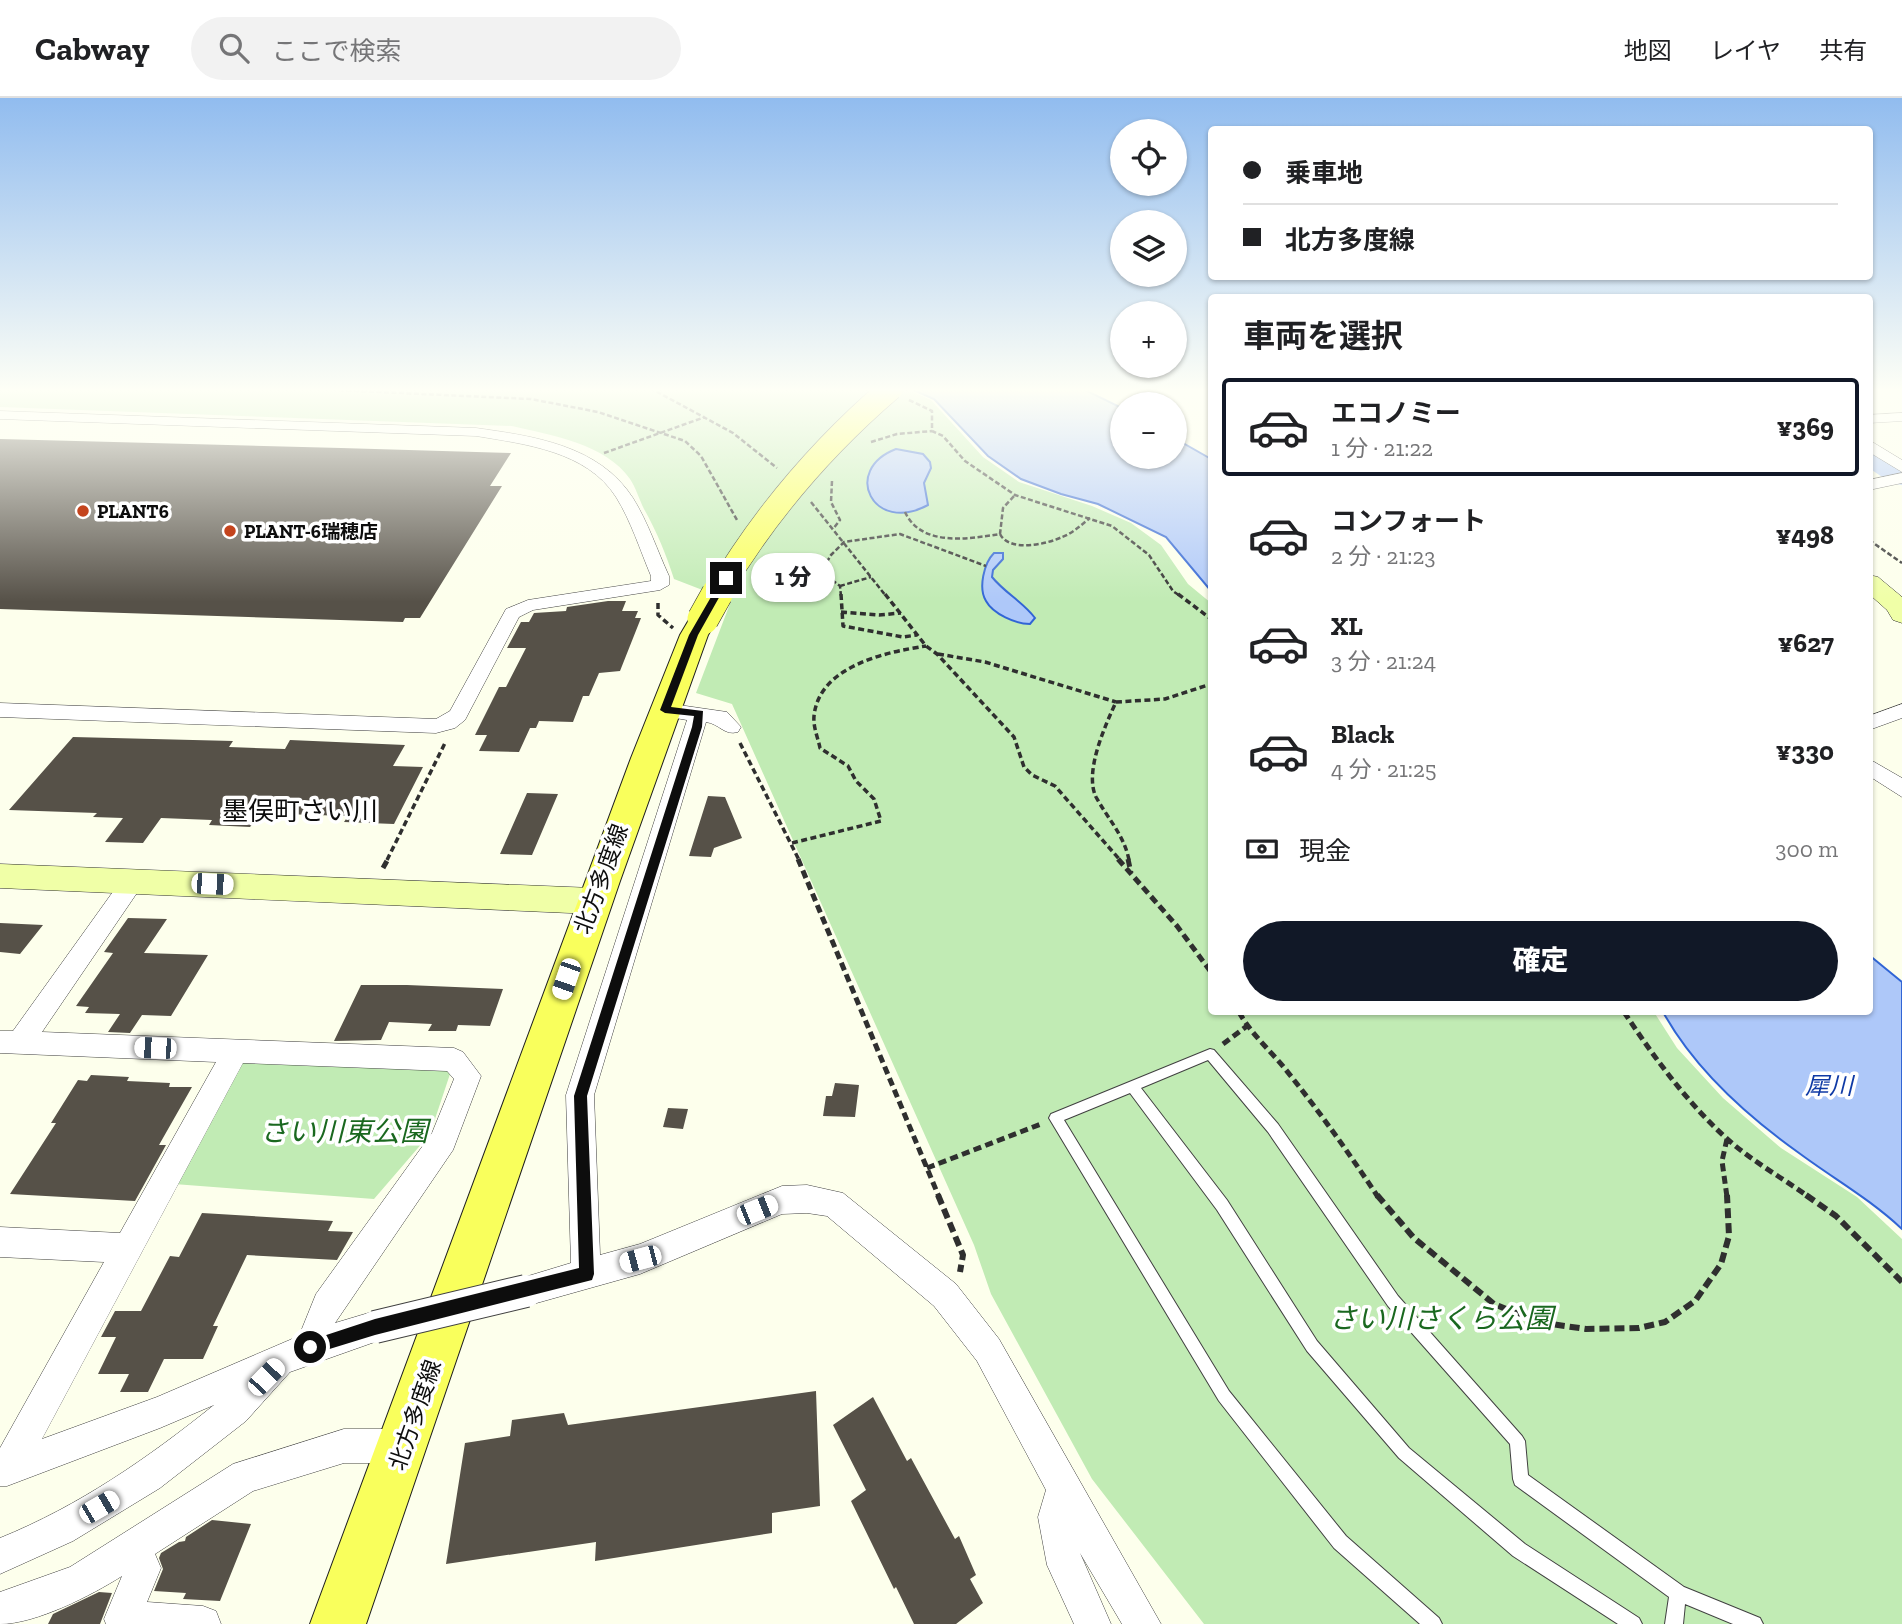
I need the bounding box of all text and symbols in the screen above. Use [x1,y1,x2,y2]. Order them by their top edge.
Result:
search box [191,17,681,80]
text: Cabway [35,29,149,68]
icon: search [215,29,253,67]
text: ここで検索 [271,35,401,67]
text: 地図 [1624,36,1672,65]
text: レイヤ [1710,36,1781,65]
text: 共有 [1819,36,1867,65]
map controls [1110,119,1187,469]
button: locate [1110,119,1187,196]
text: 乗車地 [1285,157,1363,189]
button: layers [1110,210,1187,287]
text: 北方多度線 [1285,224,1415,256]
button: + [1110,301,1187,378]
text: 車両を選択 [1243,317,1403,355]
button: − [1110,392,1187,469]
icon: car [1247,396,1310,459]
text: エコノミー [1331,397,1461,429]
text: ¥369 [1777,411,1834,443]
text: 1 分 · 21:22 [1331,434,1433,462]
place label: PLANT6 [97,500,169,523]
marker: PLANT6 [75,503,91,519]
icon: car [1247,504,1310,567]
text: コンフォート [1331,505,1486,537]
text: ¥498 [1776,519,1834,551]
place label: PLANT-6瑞穂店 [244,520,378,543]
marker: PLANT-6瑞穂店 [222,523,238,539]
text: 2 分 · 21:23 [1331,542,1436,570]
callout: 1 分 [750,554,834,602]
route end [710,562,742,594]
text: 1 分 [775,563,811,591]
text: XL [1331,610,1363,642]
icon: car [1247,612,1310,675]
text: ¥627 [1778,627,1834,659]
text: 3 分 · 21:24 [1331,647,1436,675]
text: Black [1331,718,1394,750]
icon: car [1247,720,1310,783]
text: ¥330 [1776,735,1834,767]
text: 4 分 · 21:25 [1331,755,1437,783]
district label: 墨俣町さい川 [222,795,378,827]
street label: 北方多度線 [568,820,634,938]
icon: cash [1243,830,1281,868]
text: 現金 [1299,835,1351,867]
text: 300 m [1775,835,1838,863]
car [191,873,234,895]
button: 確定 [1243,921,1838,1001]
car [550,956,583,1002]
car [134,1037,177,1059]
water label: 犀川 [1805,1071,1856,1100]
park label: さい川東公園 [260,1115,432,1148]
car [734,1192,781,1228]
car [617,1243,664,1275]
park label: さい川さくら公園 [1329,1302,1557,1335]
route start [294,1331,326,1363]
car [244,1355,289,1399]
street label: 北方多度線 [383,1356,447,1474]
car [76,1487,123,1527]

